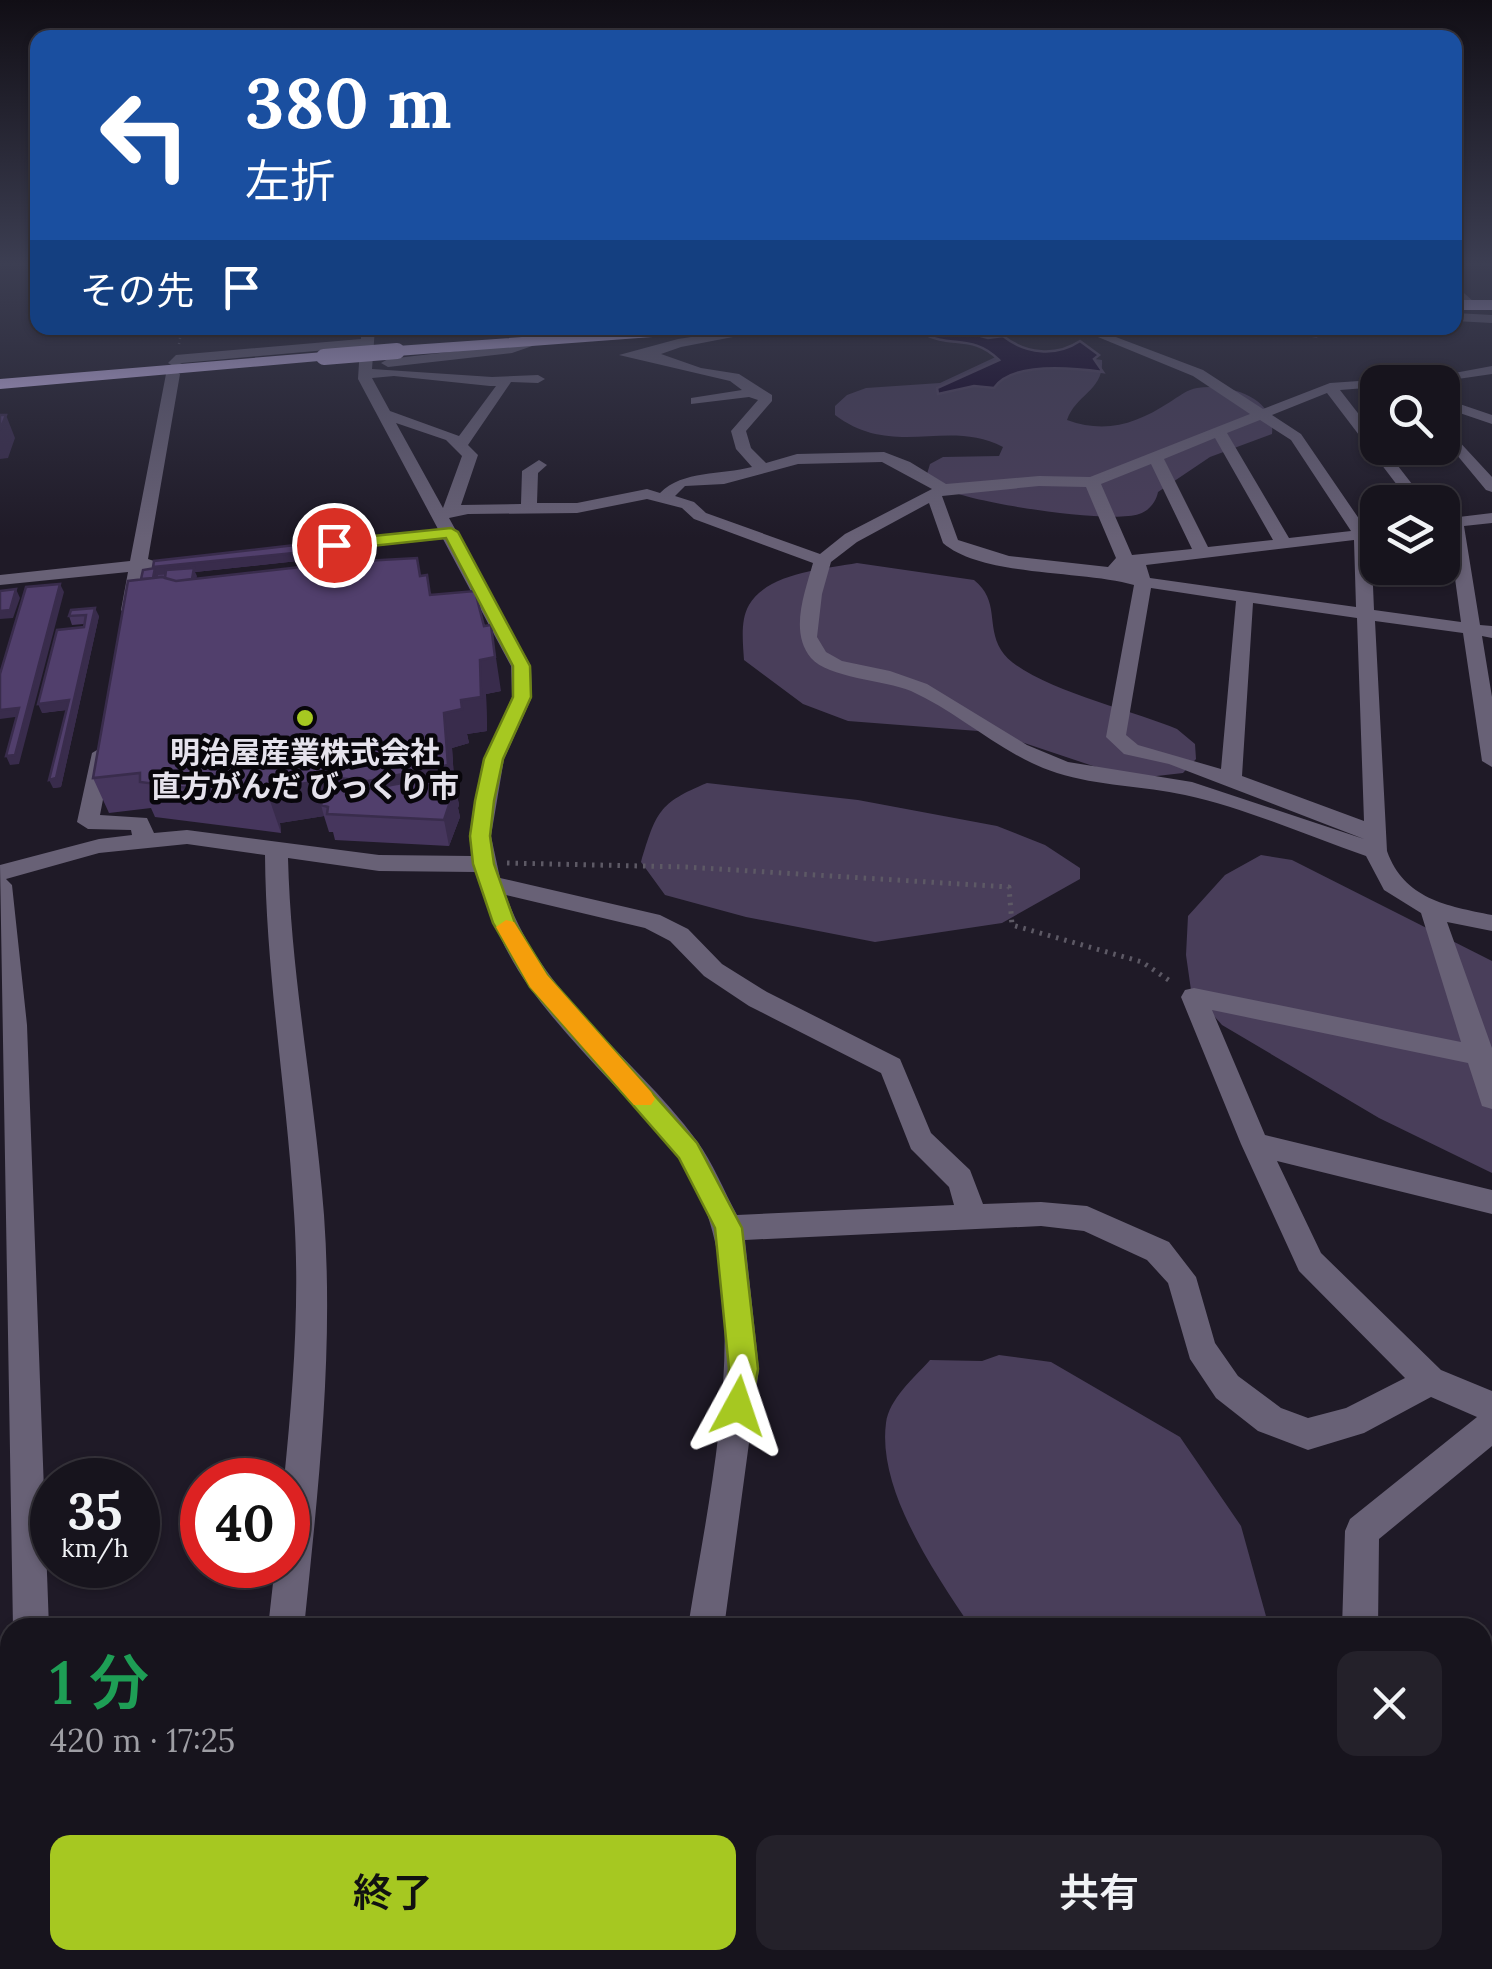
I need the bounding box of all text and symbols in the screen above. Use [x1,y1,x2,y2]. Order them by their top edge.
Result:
text: 380 m [245,58,452,147]
icon: left [80,70,210,200]
text: 左折 [245,152,335,209]
icon: arrive [214,260,269,315]
text: その先 [80,266,194,314]
map controls [1360,365,1460,585]
button: search [1360,365,1460,465]
button: layers [1360,485,1460,585]
pin [292,503,377,588]
icon: arrive [307,518,362,573]
marker: 明治屋産業株式会社 直方がんだ びっくり市 [294,707,316,729]
place label: 明治屋産業株式会社 直方がんだ びっくり市 [151,733,459,805]
position arrow [686,1354,790,1458]
speed limit sign: 40 [180,1458,310,1588]
text: 35 [68,1479,123,1543]
text: km/h [61,1532,129,1564]
text: 1 分 [50,1644,149,1720]
button: close [1337,1651,1442,1756]
text: 420 m · 17:25 [50,1720,235,1761]
button: 終了 [50,1835,736,1950]
button: 共有 [756,1835,1442,1950]

